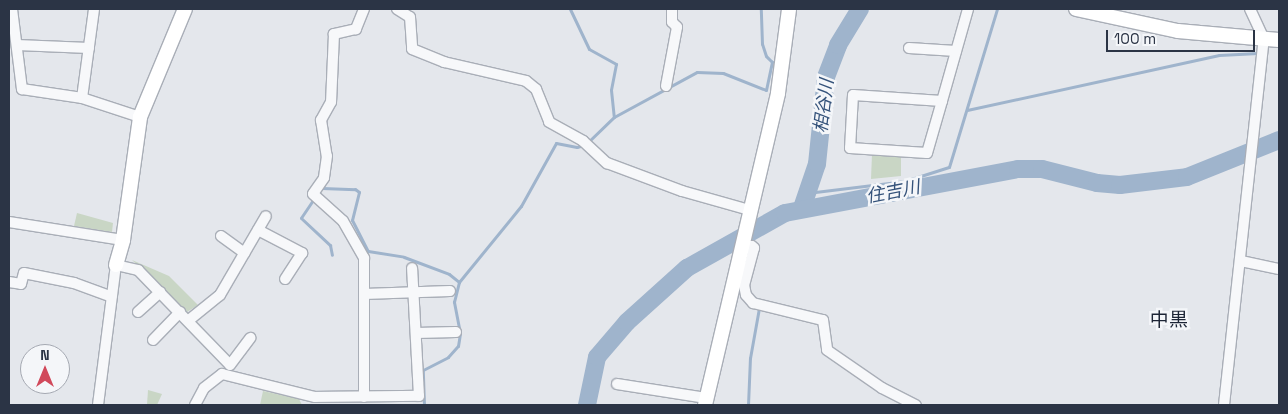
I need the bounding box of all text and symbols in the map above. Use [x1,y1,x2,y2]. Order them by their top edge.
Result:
scale bar [1108,20,1257,52]
text: 100 m [1114,29,1156,48]
water label: 相谷川 [810,78,838,134]
water label: 住吉川 [864,176,922,208]
district label: 中黒 [1150,309,1188,331]
north arrow [20,344,70,394]
text: N [40,346,50,364]

